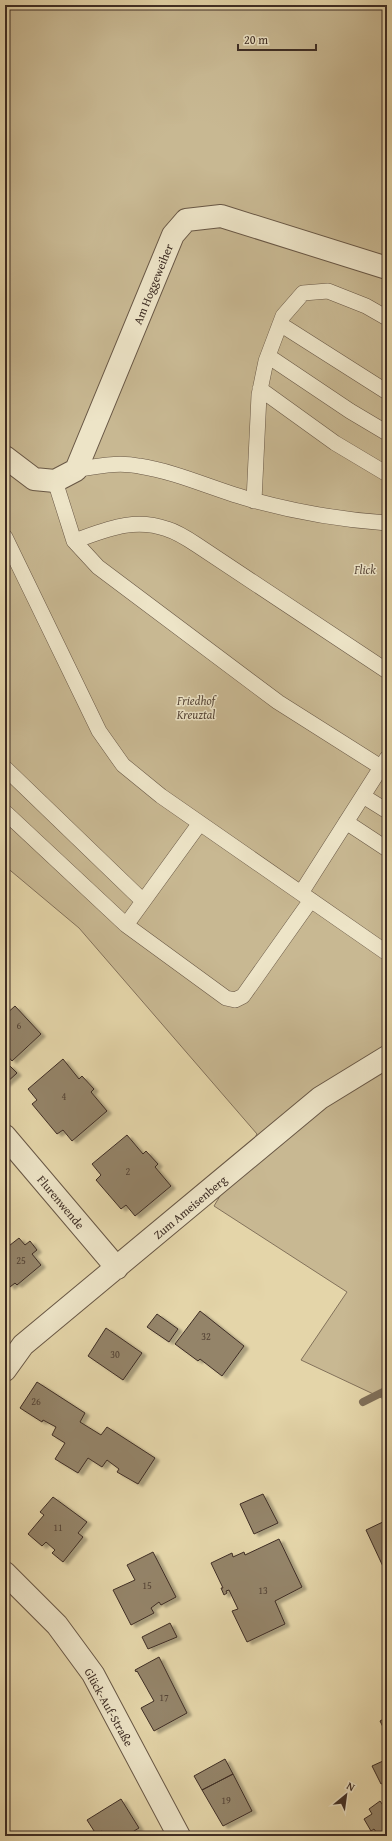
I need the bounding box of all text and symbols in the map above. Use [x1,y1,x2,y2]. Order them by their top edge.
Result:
scale bar [238,26,316,52]
text: 20 m [244,31,268,48]
street label: Am Hoggeweiher [129,241,177,327]
park label: Flick [353,561,376,578]
park label: Friedhof Kreuztal [176,692,218,723]
house number: 6 [17,1018,22,1033]
house number: 4 [62,1089,67,1104]
house number: 2 [126,1164,131,1179]
street label: Flurenwende [33,1171,89,1233]
street label: Zum Ameisenberg [150,1171,230,1243]
house number: 25 [16,1253,26,1268]
house number: 32 [201,1329,211,1344]
house number: 30 [110,1347,120,1362]
house number: 26 [31,1394,41,1409]
house number: 11 [53,1520,63,1535]
house number: 15 [142,1578,152,1593]
house number: 13 [258,1583,268,1598]
street label: Glück-Auf-Straße [80,1665,138,1750]
house number: 17 [159,1690,169,1705]
north arrow [326,1775,366,1815]
text: N [344,1777,359,1795]
house number: 19 [221,1793,231,1808]

